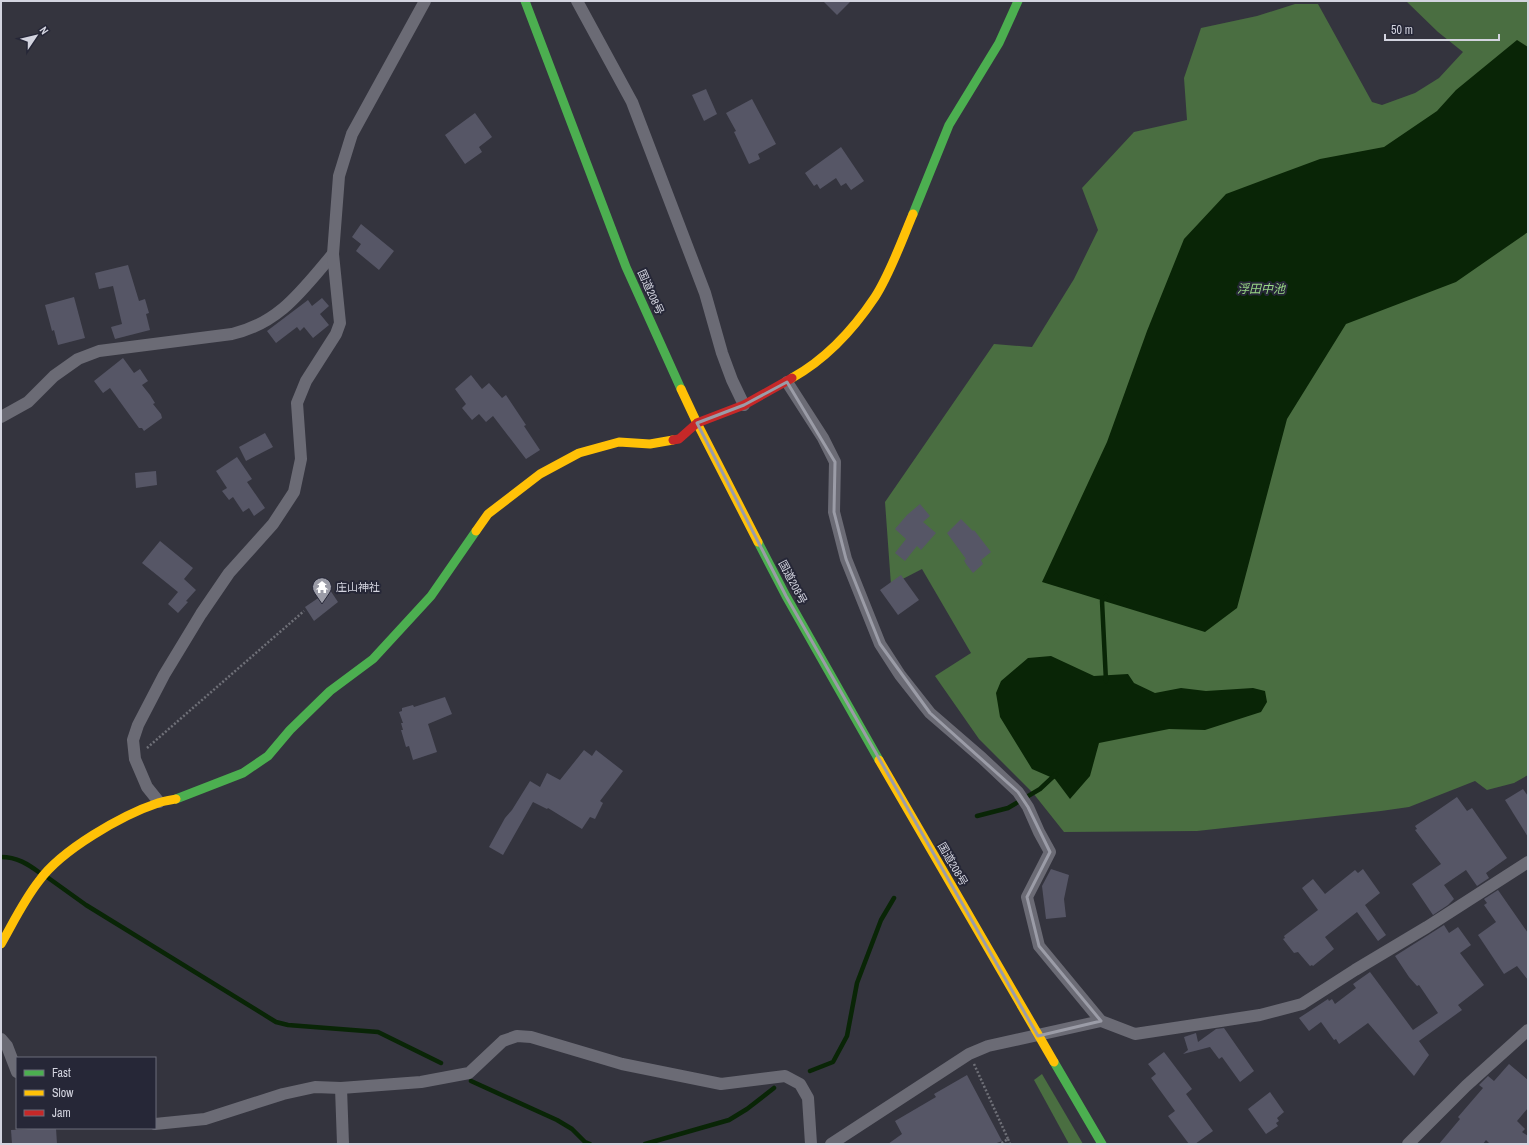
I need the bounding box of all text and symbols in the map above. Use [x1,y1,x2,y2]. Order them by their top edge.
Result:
north arrow [16,16,56,56]
scale bar [1385,16,1499,42]
text: 50 m [1391,22,1413,38]
text: N [37,24,52,37]
street label: 国道208号 [635,267,667,317]
water label: 浮田中池 [1237,281,1286,297]
street label: 国道208号 [776,557,810,607]
temple icon: 庄山神社 [311,576,333,604]
place label: 庄山神社 [336,580,380,594]
street label: 国道208号 [935,840,971,888]
legend [16,1057,156,1129]
text: Fast [52,1065,71,1081]
text: Slow [52,1085,74,1101]
text: Jam [52,1105,71,1121]

